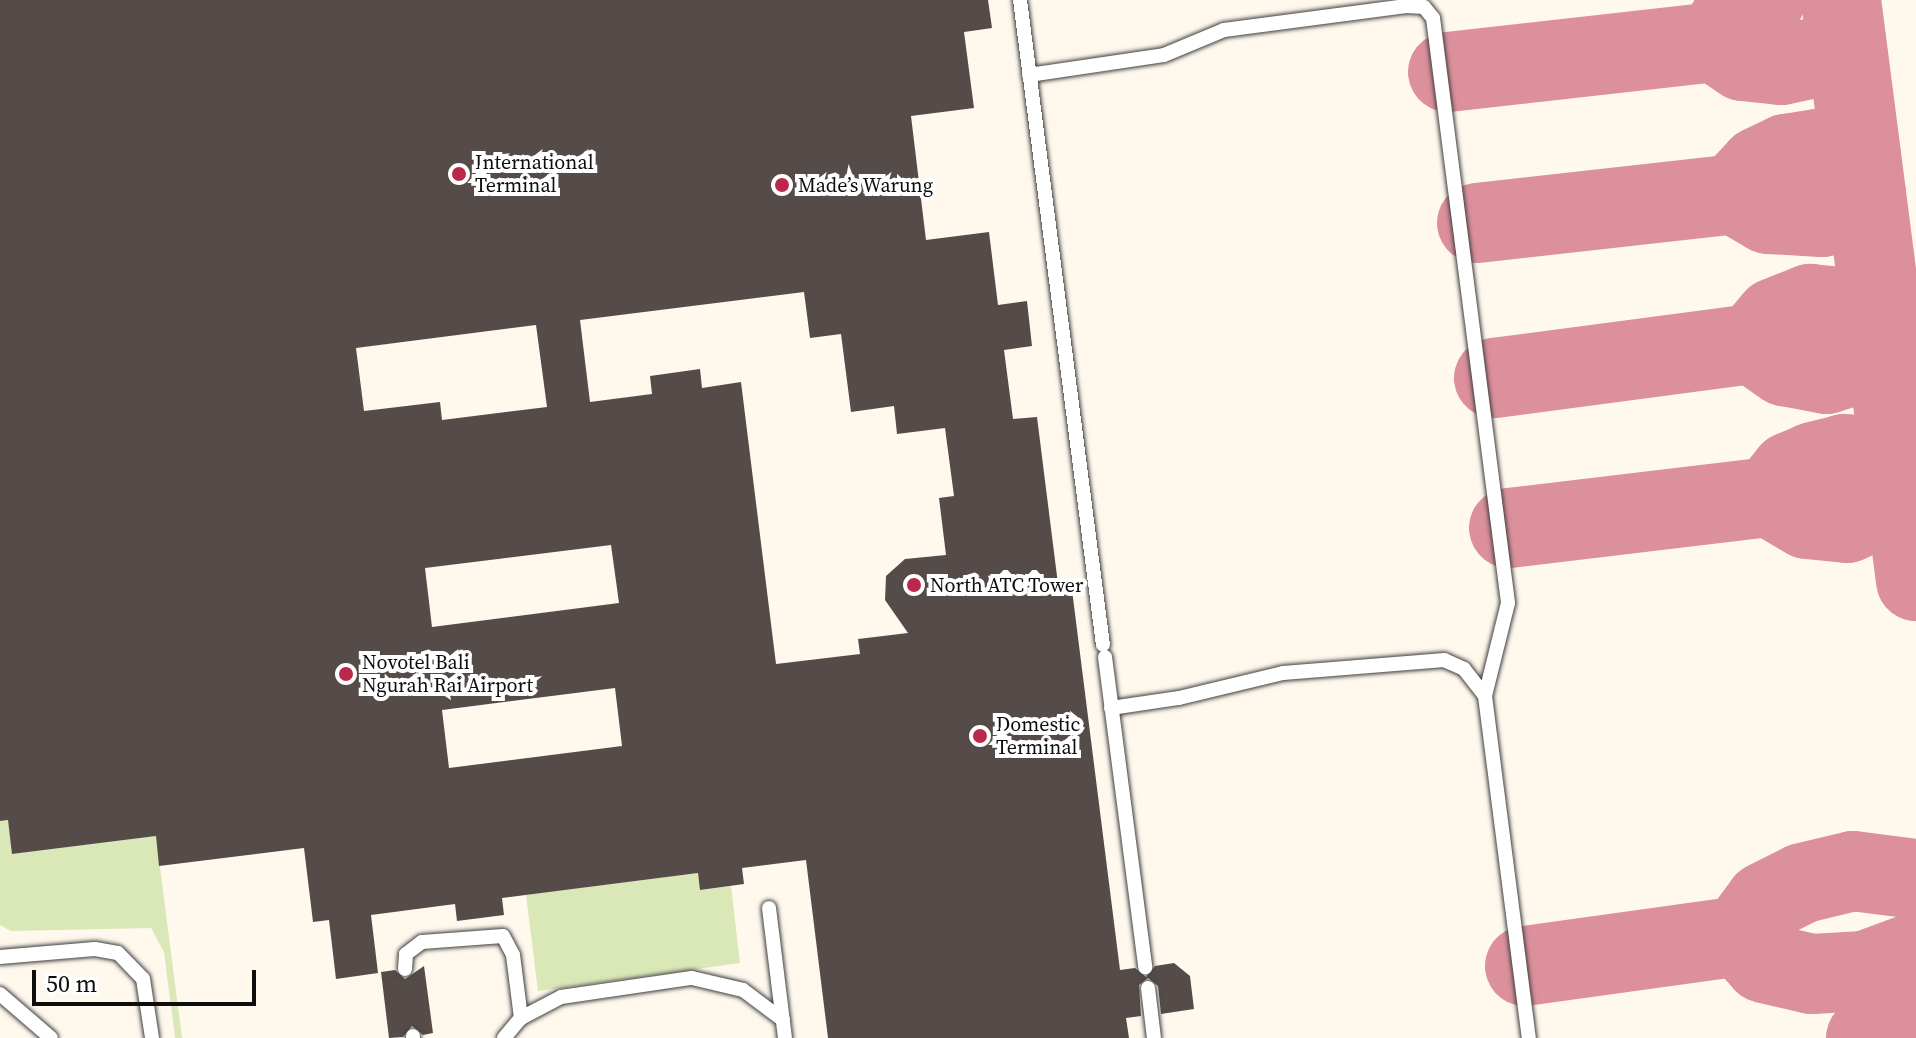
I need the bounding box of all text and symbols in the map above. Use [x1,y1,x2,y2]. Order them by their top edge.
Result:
place label: International Terminal [475,150,594,197]
marker: International Terminal [450,165,468,183]
place label: Made’s Warung [798,173,934,197]
marker: Made’s Warung [773,176,791,194]
place label: North ATC Tower [930,573,1084,597]
marker: North ATC Tower [905,576,923,594]
place label: Novotel Bali Ngurah Rai Airport [362,650,533,697]
marker: Novotel Bali Ngurah Rai Airport [337,665,355,683]
place label: Domestic Terminal [996,712,1080,759]
marker: Domestic Terminal [971,727,989,745]
scale bar [36,954,260,1004]
text: 50 m [46,967,97,1000]

